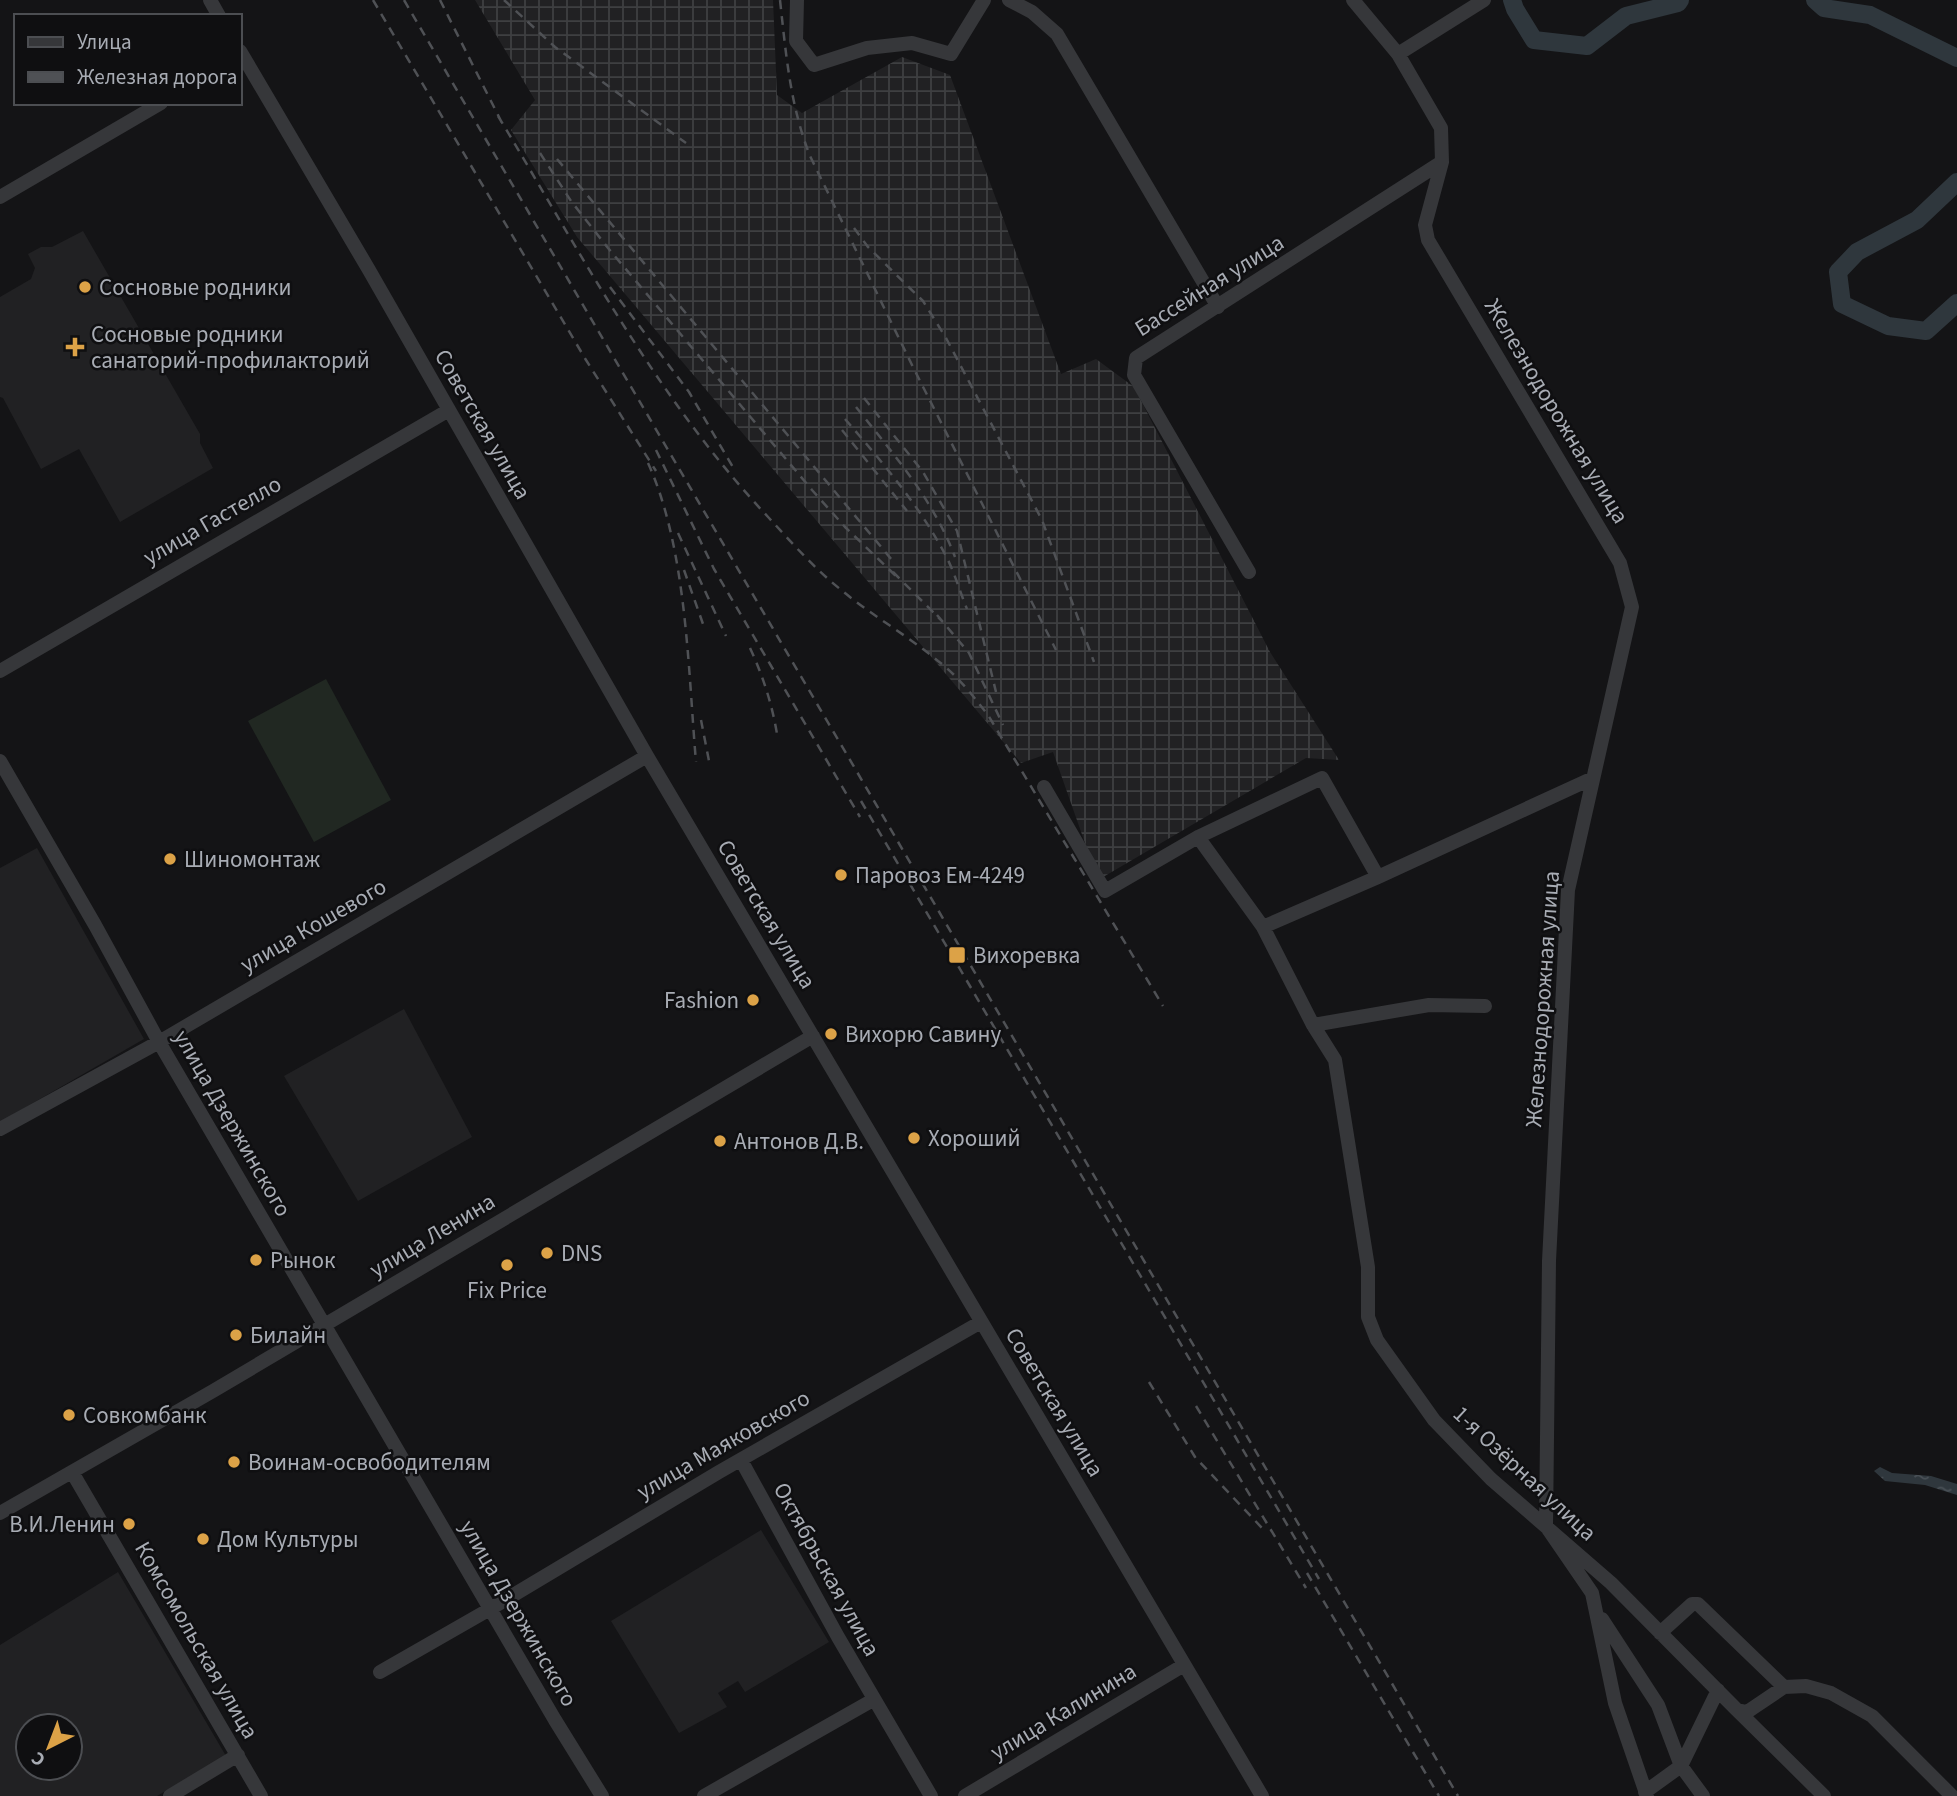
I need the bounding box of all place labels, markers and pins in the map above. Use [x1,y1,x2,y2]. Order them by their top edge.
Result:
place label: Сосновые родники [99,271,291,304]
marker: Сосновые родники [77,279,93,295]
place label: Сосновые родники санаторий-профилакторий [91,318,370,377]
marker: Сосновые родники санаторий-профилакторий [65,337,85,357]
place label: Шиномонтаж [184,843,320,876]
marker: Шиномонтаж [162,851,178,867]
place label: Паровоз Ем-4249 [855,859,1025,892]
marker: Паровоз Ем-4249 [833,867,849,883]
place label: Вихоревка [973,939,1080,972]
marker: Вихоревка [947,945,967,965]
place label: Fashion [664,984,739,1017]
marker: Fashion [745,992,761,1008]
place label: Вихорю Савину [845,1018,1002,1051]
marker: Вихорю Савину [823,1026,839,1042]
place label: Хороший [928,1122,1021,1155]
place label: Антонов Д.В. [734,1125,864,1158]
marker: Хороший [906,1130,922,1146]
marker: Антонов Д.В. [712,1133,728,1149]
place label: DNS [561,1237,602,1270]
place label: Рынок [270,1244,336,1277]
marker: DNS [539,1245,555,1261]
marker: Рынок [248,1252,264,1268]
marker: Fix Price [499,1257,515,1273]
place label: Fix Price [467,1274,547,1307]
place label: Билайн [250,1319,326,1352]
marker: Билайн [228,1327,244,1343]
place label: Совкомбанк [83,1399,207,1432]
marker: Совкомбанк [61,1407,77,1423]
place label: Воинам-освободителям [248,1446,491,1479]
marker: Воинам-освободителям [226,1454,242,1470]
place label: В.И.Ленин [9,1508,115,1541]
marker: В.И.Ленин [121,1516,137,1532]
place label: Дом Культуры [217,1523,358,1556]
marker: Дом Культуры [195,1531,211,1547]

